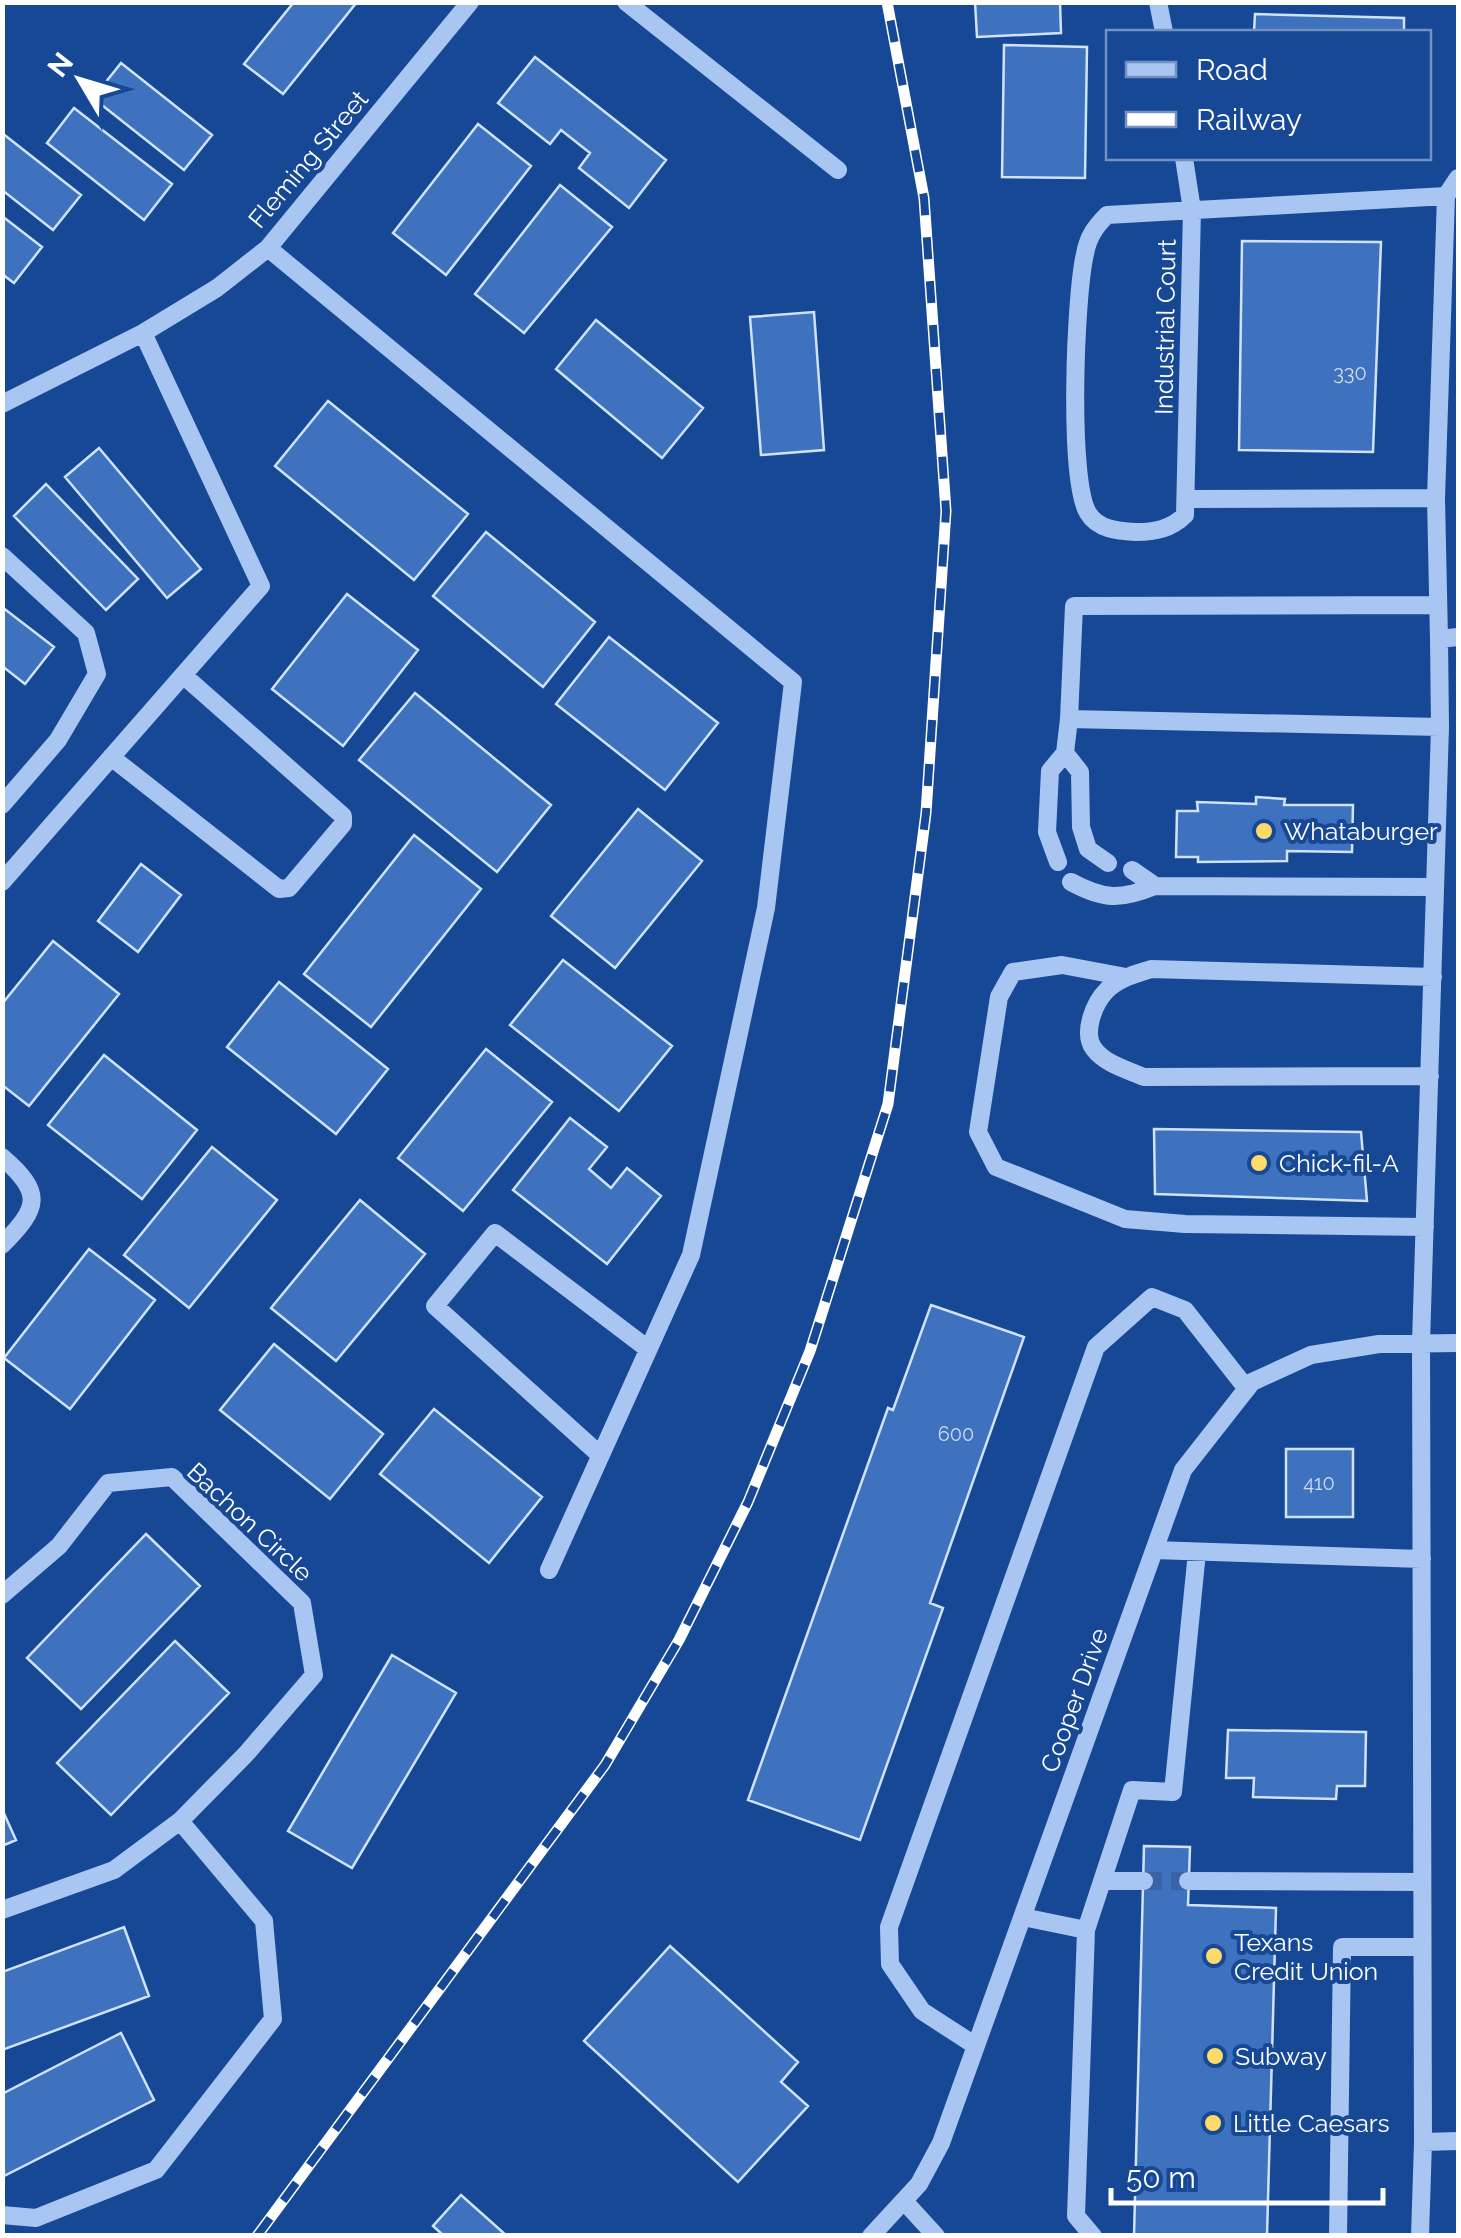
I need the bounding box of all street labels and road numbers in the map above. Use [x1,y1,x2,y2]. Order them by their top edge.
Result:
street label: Fleming Street [242,84,375,234]
street label: Industrial Court [1148,238,1182,415]
street label: Bachon Circle [181,1456,319,1588]
street label: Cooper Drive [1034,1624,1114,1776]

